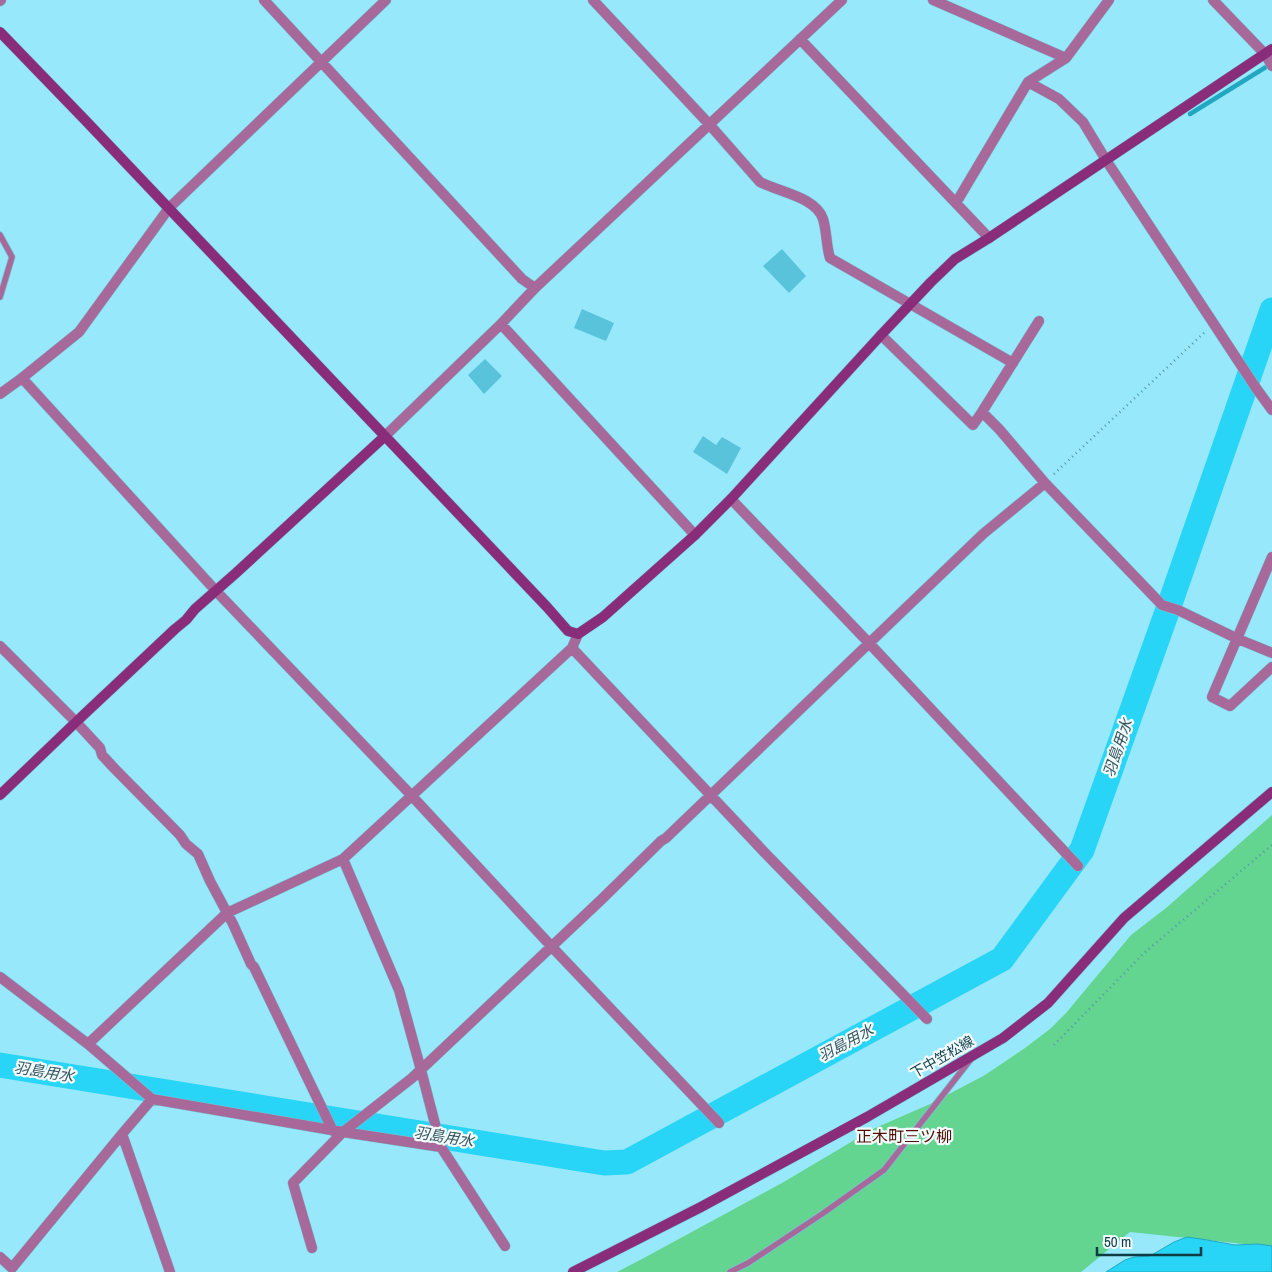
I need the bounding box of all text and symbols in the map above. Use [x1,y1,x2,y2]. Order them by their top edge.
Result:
water label: 羽島用水 [1098,714,1138,780]
water label: 羽島用水 [814,1018,879,1066]
street label: 下中笠松線 [907,1032,977,1082]
water label: 羽島用水 [13,1056,77,1087]
water label: 羽島用水 [413,1121,477,1152]
district label: 正木町三ツ柳 [856,1125,952,1147]
scale bar [1097,1224,1201,1256]
text: 50 m [1104,1231,1131,1252]

